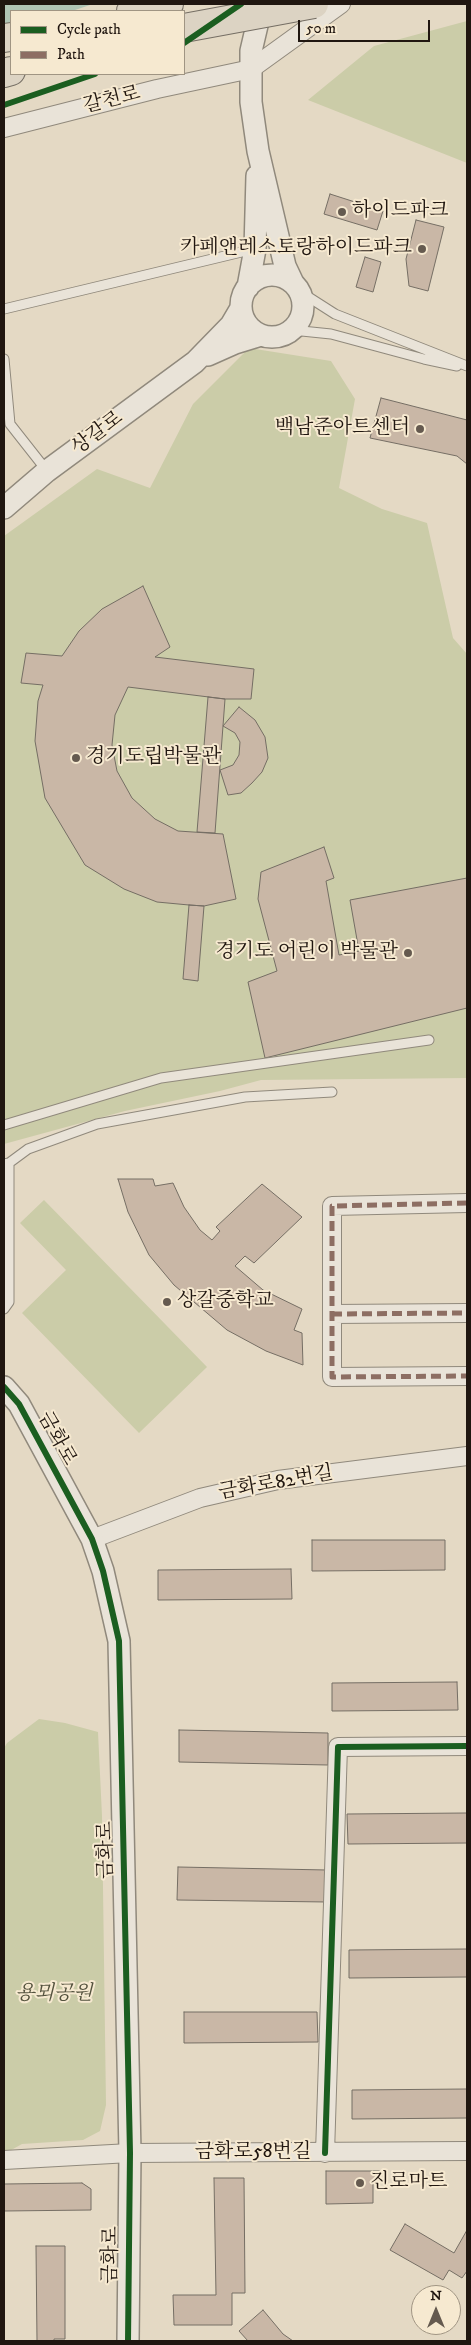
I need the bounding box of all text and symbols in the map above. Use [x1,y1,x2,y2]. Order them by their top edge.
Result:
legend [10,10,185,75]
scale bar [301,10,434,42]
text: 50 m [306,19,336,38]
text: Cycle path [57,20,121,39]
text: Path [57,45,85,64]
street label: 갈천로 [81,82,143,120]
place label: 하이드파크 [352,200,449,224]
marker: 하이드파크 [336,206,348,218]
place label: 카페앤레스토랑하이드파크 [180,237,412,261]
marker: 카페앤레스토랑하이드파크 [416,243,428,255]
street label: 상갈로 [68,407,128,461]
place label: 백남준아트센터 [275,417,410,441]
marker: 백남준아트센터 [414,423,426,435]
place label: 경기도립박물관 [86,746,221,770]
marker: 경기도립박물관 [70,752,82,764]
place label: 경기도 어린이 박물관 [216,941,398,965]
marker: 경기도 어린이 박물관 [402,947,414,959]
place label: 상갈중학교 [177,1290,274,1314]
marker: 상갈중학교 [161,1296,173,1308]
street label: 금화로 [31,1408,81,1470]
street label: 금화로82번길 [217,1462,335,1506]
street label: 금화로 [94,1821,120,1879]
park label: 용뫼공원 [15,1983,93,2007]
street label: 금화로58번길 [195,2141,311,2165]
place label: 진로마트 [370,2171,447,2195]
marker: 진로마트 [354,2177,366,2189]
street label: 금화로 [99,2226,125,2284]
north arrow [411,2285,461,2335]
text: N [430,2287,442,2305]

